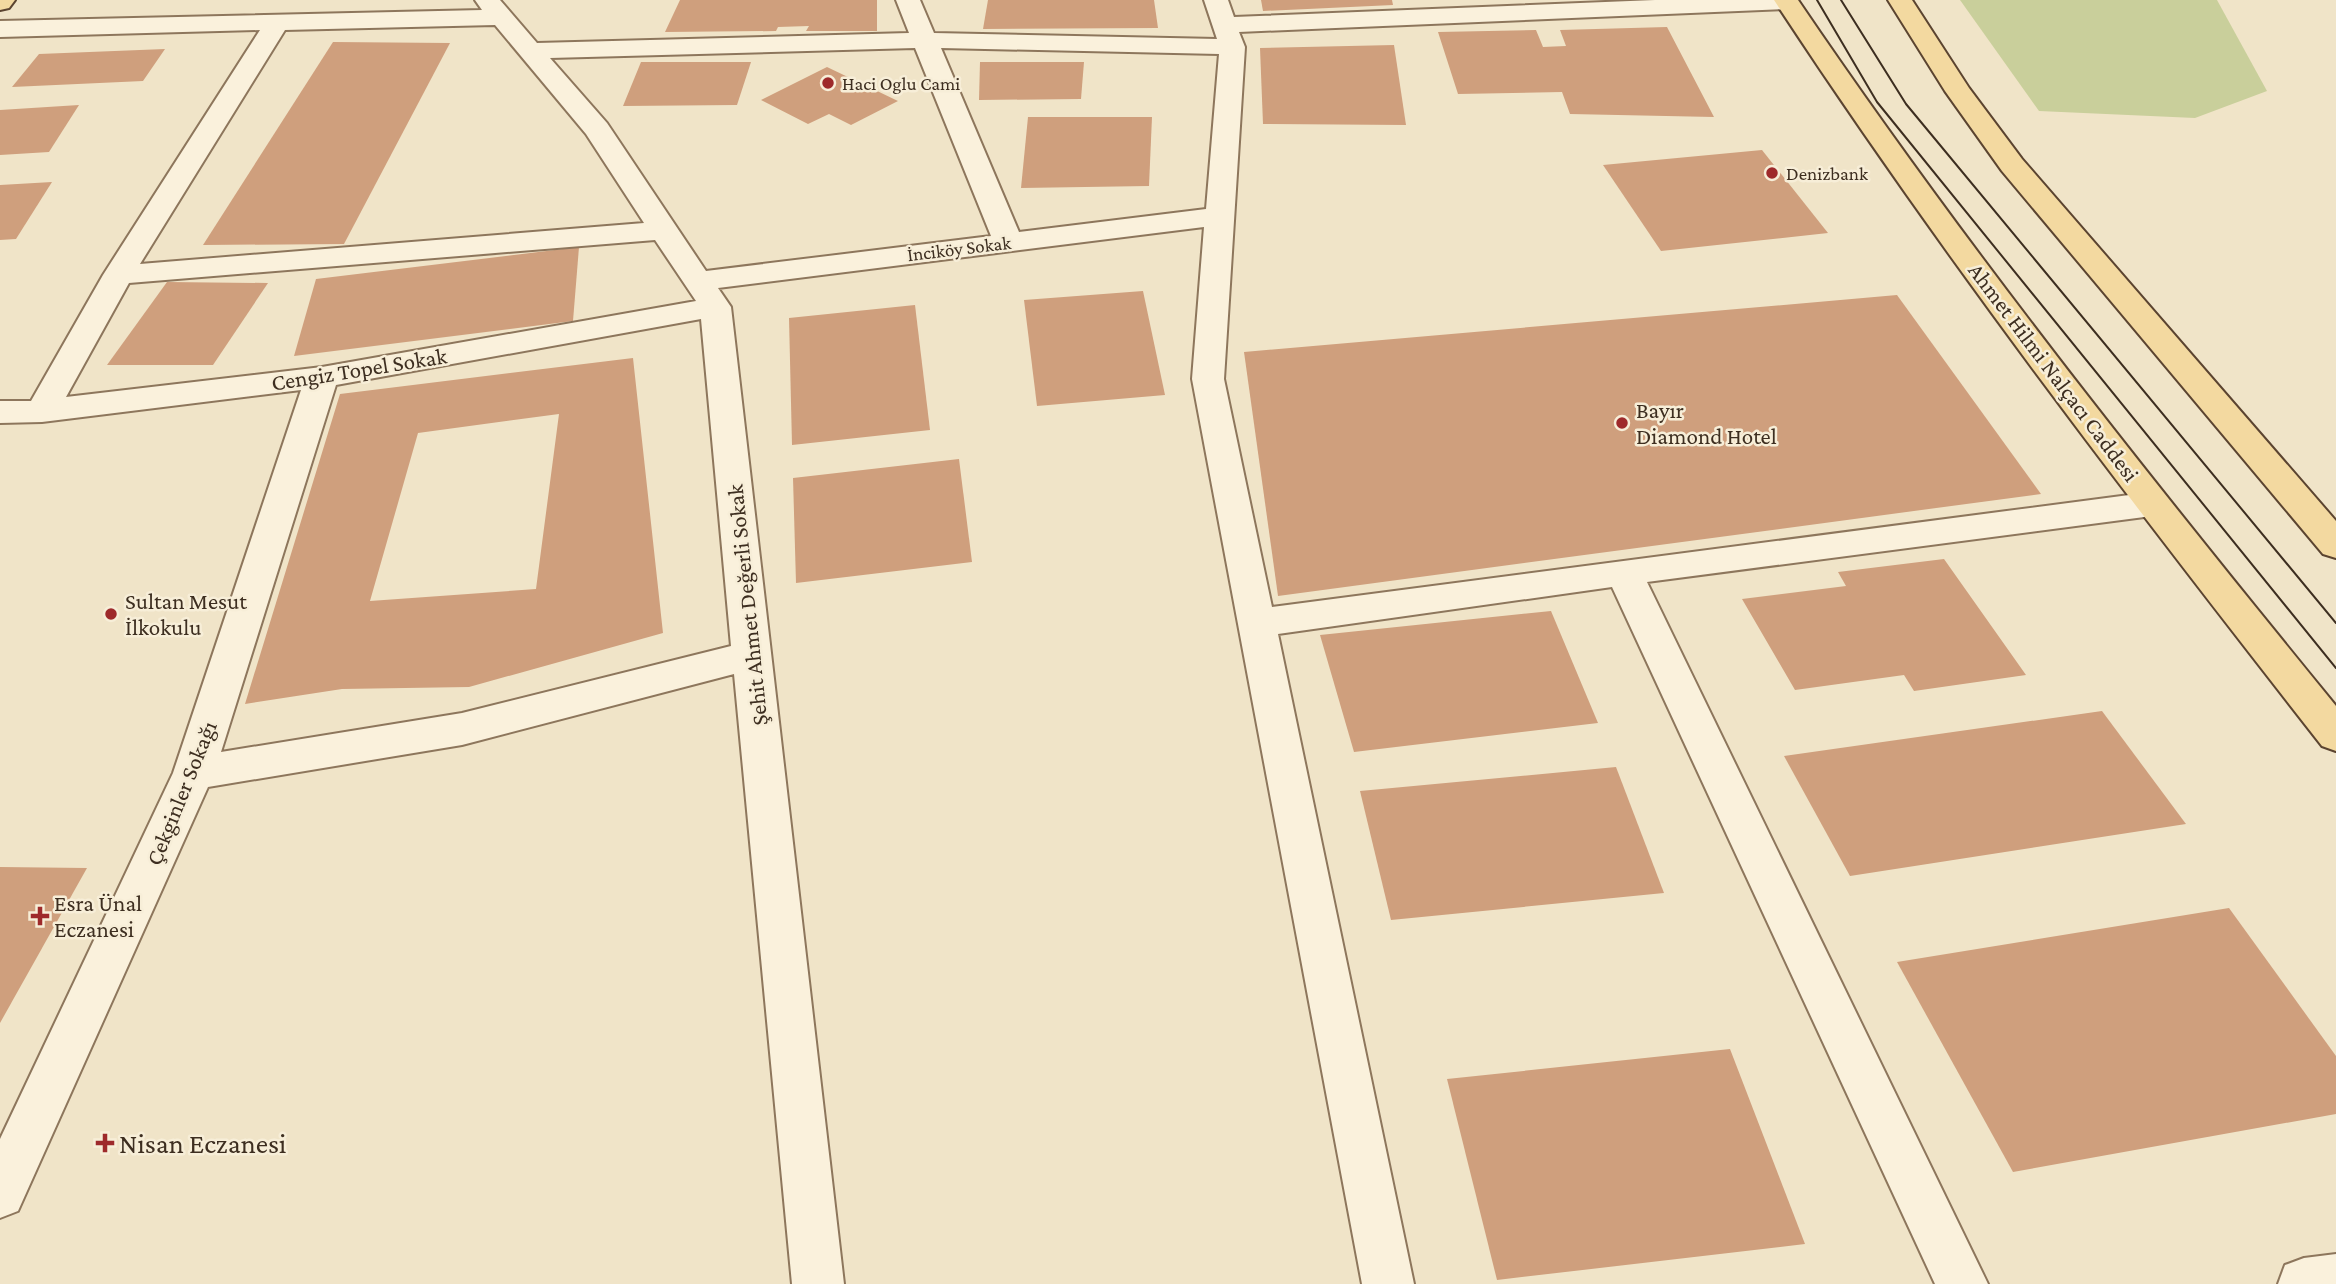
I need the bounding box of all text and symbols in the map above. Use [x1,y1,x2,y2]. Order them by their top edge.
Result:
place label: Haci Oglu Cami [842,73,960,94]
marker: Haci Oglu Cami [820,75,836,91]
place label: Denizbank [1786,163,1869,184]
marker: Denizbank [1764,165,1780,181]
street label: İnciköy Sokak [906,232,1013,265]
street label: Ahmet Hilmi Nalçacı Caddesi [1963,258,2145,486]
street label: Cengiz Topel Sokak [269,342,449,396]
place label: Bayır Diamond Hotel [1636,397,1777,449]
marker: Bayır Diamond Hotel [1614,415,1630,431]
street label: Şehit Ahmet Değerli Sokak [721,483,773,727]
place label: Sultan Mesut İlkokulu [125,588,247,640]
marker: Sultan Mesut İlkokulu [103,606,119,622]
street label: Çekginler Sokağı [140,717,222,869]
place label: Esra Ünal Eczanesi [54,890,142,942]
marker: Esra Ünal Eczanesi [32,908,48,924]
place label: Nisan Eczanesi [119,1128,286,1159]
marker: Nisan Eczanesi [97,1135,113,1151]

